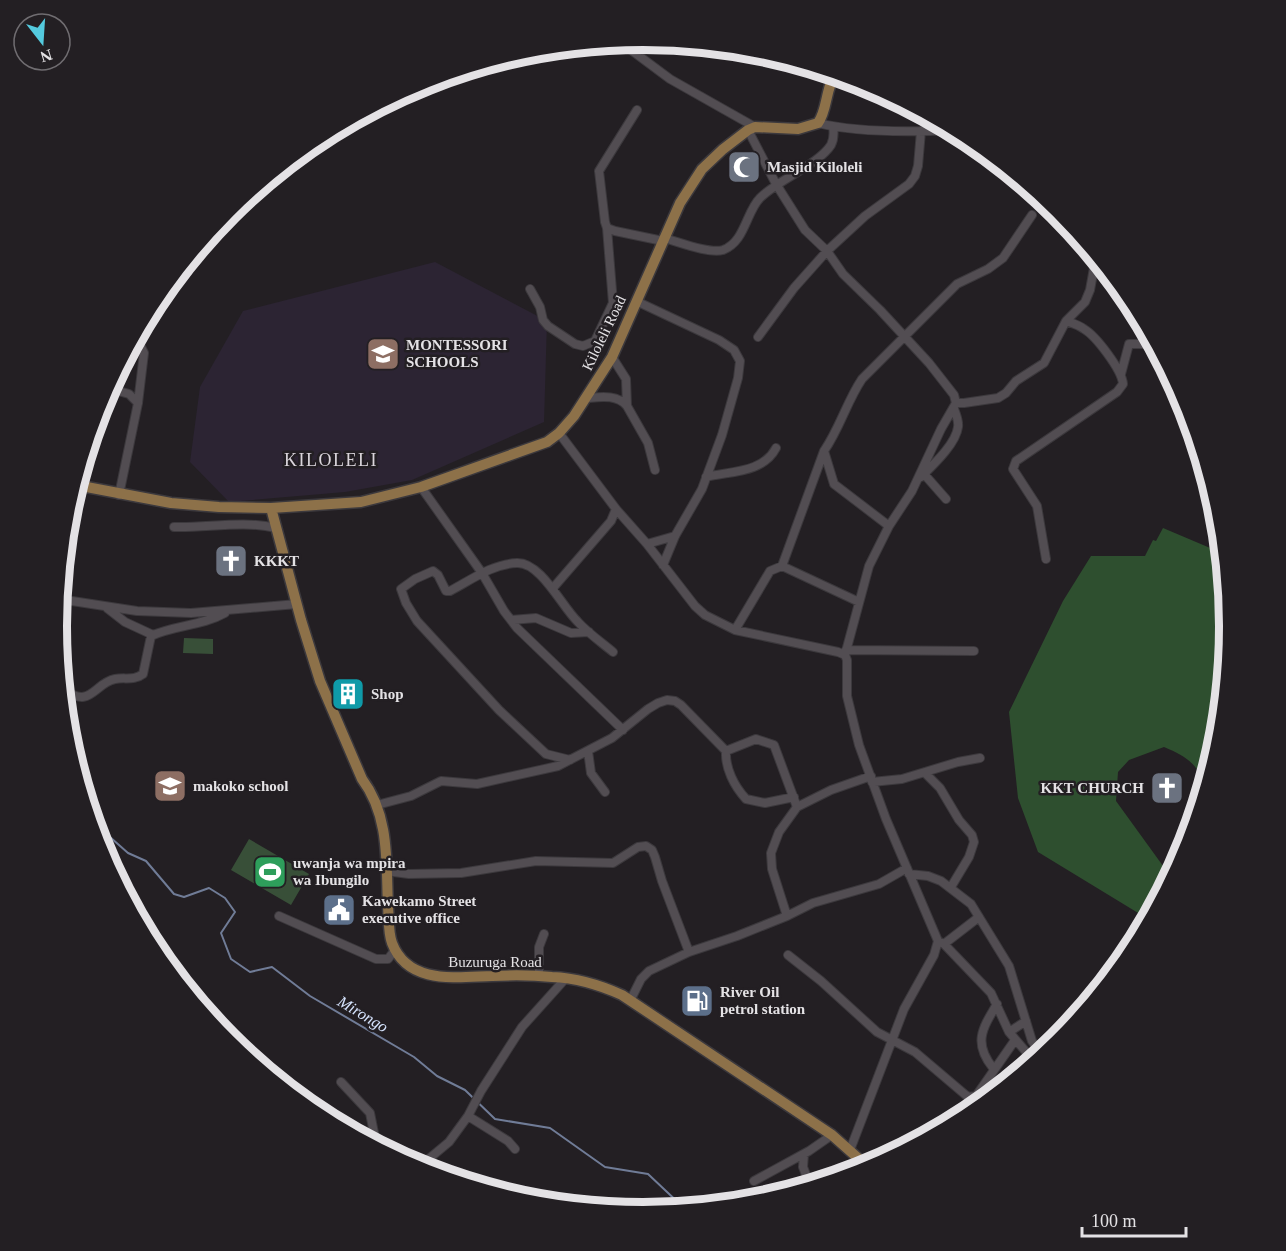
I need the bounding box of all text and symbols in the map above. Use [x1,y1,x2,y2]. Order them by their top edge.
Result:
north arrow [12,12,72,72]
text: N [38,46,54,66]
mosque icon: Masjid Kiloleli [726,149,762,185]
place label: Masjid Kiloleli [767,159,862,175]
street label: Kiloleli Road [579,293,629,373]
school or university icon: MONTESSORI SCHOOLS [365,336,401,372]
place label: MONTESSORI SCHOOLS [406,337,508,370]
district label: KILOLELI [284,450,378,470]
church icon: KKKT [213,543,249,579]
place label: KKKT [254,553,299,569]
building icon: Shop [330,676,366,712]
place label: Shop [371,686,404,702]
school or university icon: makoko school [152,768,188,804]
church icon: KKT CHURCH [1149,770,1185,806]
place label: makoko school [193,778,288,794]
place label: KKT CHURCH [1041,780,1144,796]
sports icon: uwanja wa mpira wa Ibungilo [252,854,288,890]
place label: uwanja wa mpira wa Ibungilo [293,855,406,888]
public building icon: Kawekamo Street executive office [321,892,357,928]
place label: Kawekamo Street executive office [362,893,476,926]
street label: Buzuruga Road [448,954,542,970]
fuel station icon: River Oil petrol station [679,983,715,1019]
place label: River Oil petrol station [720,984,806,1017]
water label: Mirongo [334,992,391,1036]
scale bar [1082,1200,1186,1238]
text: 100 m [1091,1211,1137,1231]

